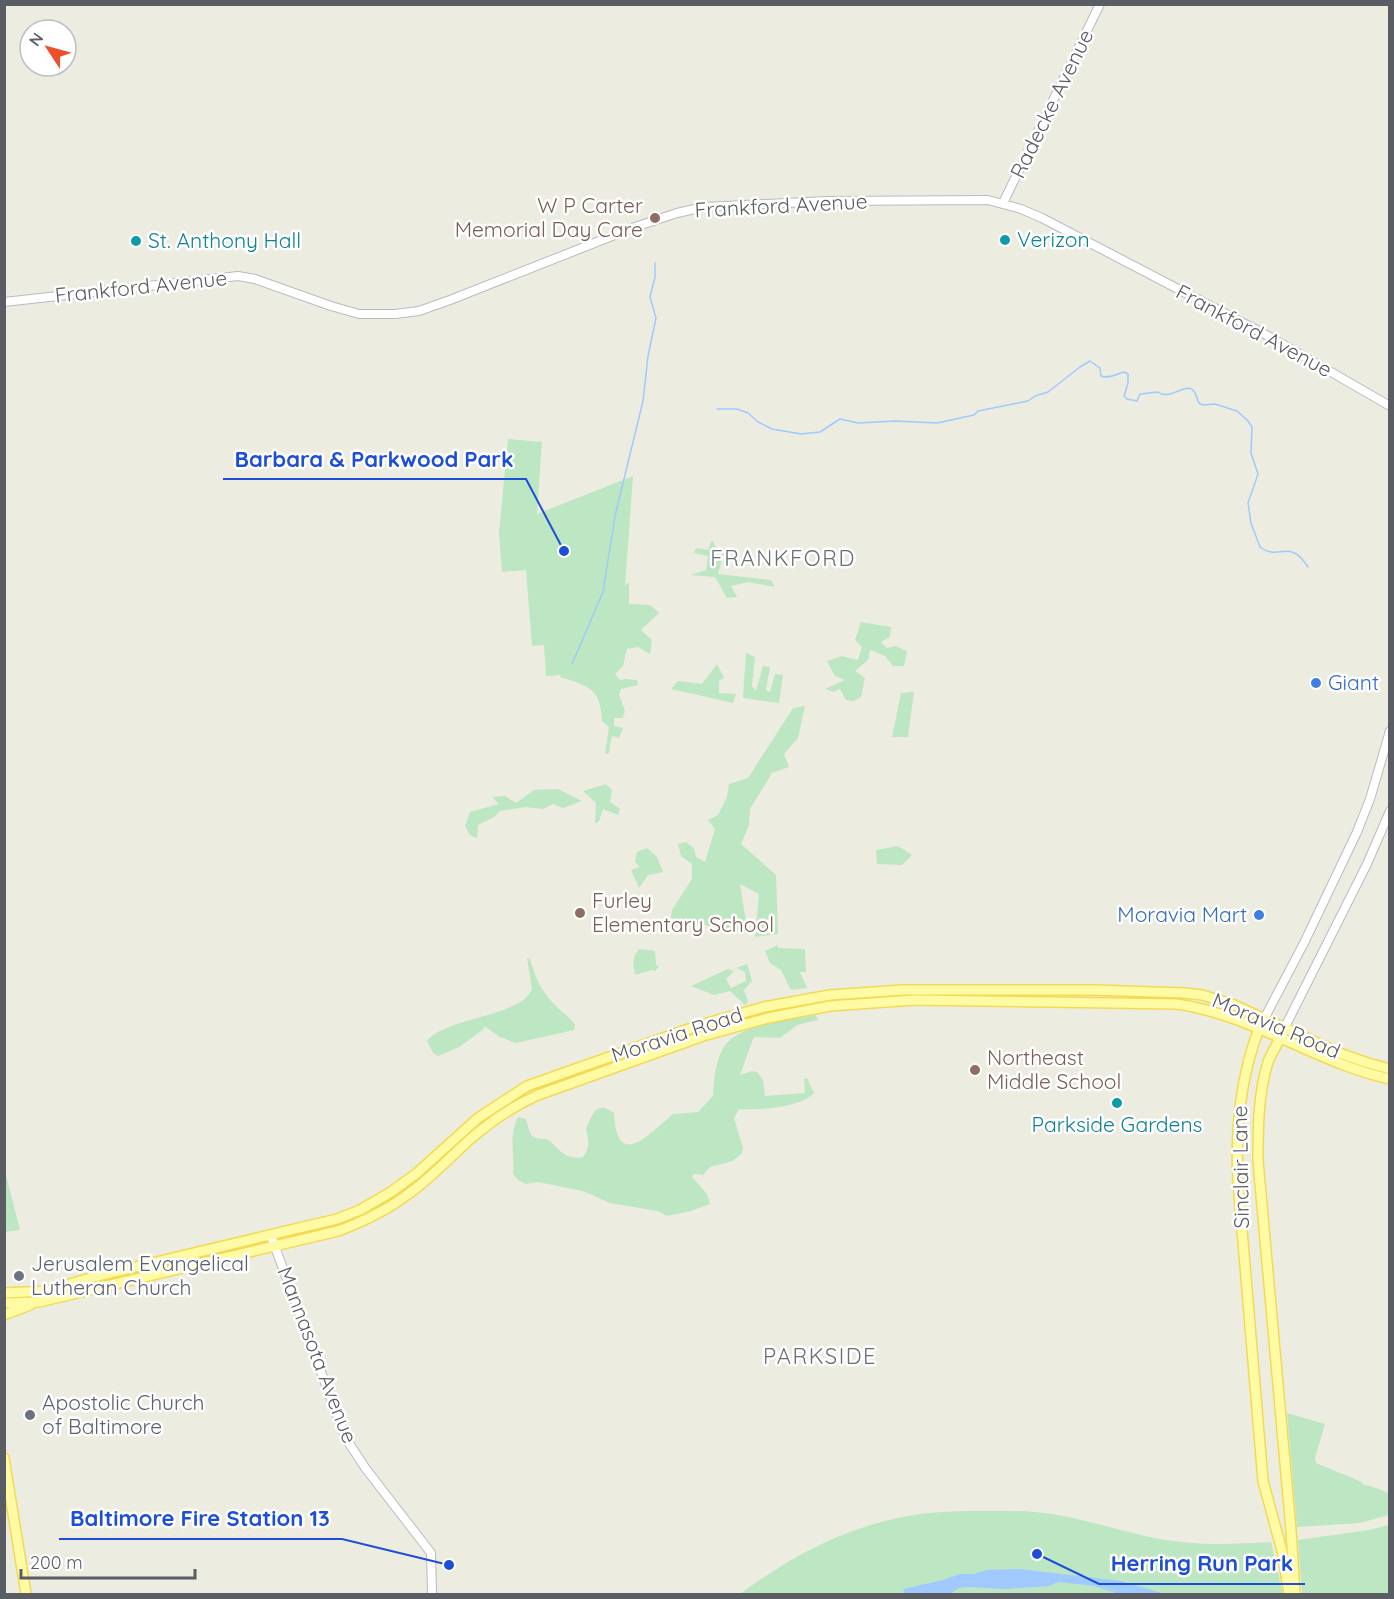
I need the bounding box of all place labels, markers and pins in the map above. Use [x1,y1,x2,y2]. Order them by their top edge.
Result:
place label: W P Carter Memorial Day Care [455,192,643,242]
marker: W P Carter Memorial Day Care [648,211,662,225]
place label: Verizon [1017,226,1090,252]
place label: St. Anthony Hall [148,227,301,253]
marker: Verizon [998,233,1012,247]
marker: St. Anthony Hall [129,234,143,248]
callout: Barbara & Parkwood Park [223,439,526,479]
place label: Giant [1328,669,1379,695]
marker: Giant [1309,676,1323,690]
place label: Furley Elementary School [592,887,774,937]
place label: Moravia Mart [1117,901,1247,927]
marker: Furley Elementary School [573,906,587,920]
marker: Moravia Mart [1252,908,1266,922]
place label: Northeast Middle School [987,1044,1121,1094]
marker: Northeast Middle School [968,1063,982,1077]
marker: Parkside Gardens [1110,1096,1124,1110]
place label: Parkside Gardens [1032,1111,1202,1137]
place label: Jerusalem Evangelical Lutheran Church [31,1250,249,1300]
marker: Jerusalem Evangelical Lutheran Church [12,1269,26,1283]
place label: Apostolic Church of Baltimore [42,1389,205,1439]
marker: Apostolic Church of Baltimore [23,1408,37,1422]
callout: Baltimore Fire Station 13 [59,1499,342,1539]
callout: Herring Run Park [1099,1544,1305,1584]

